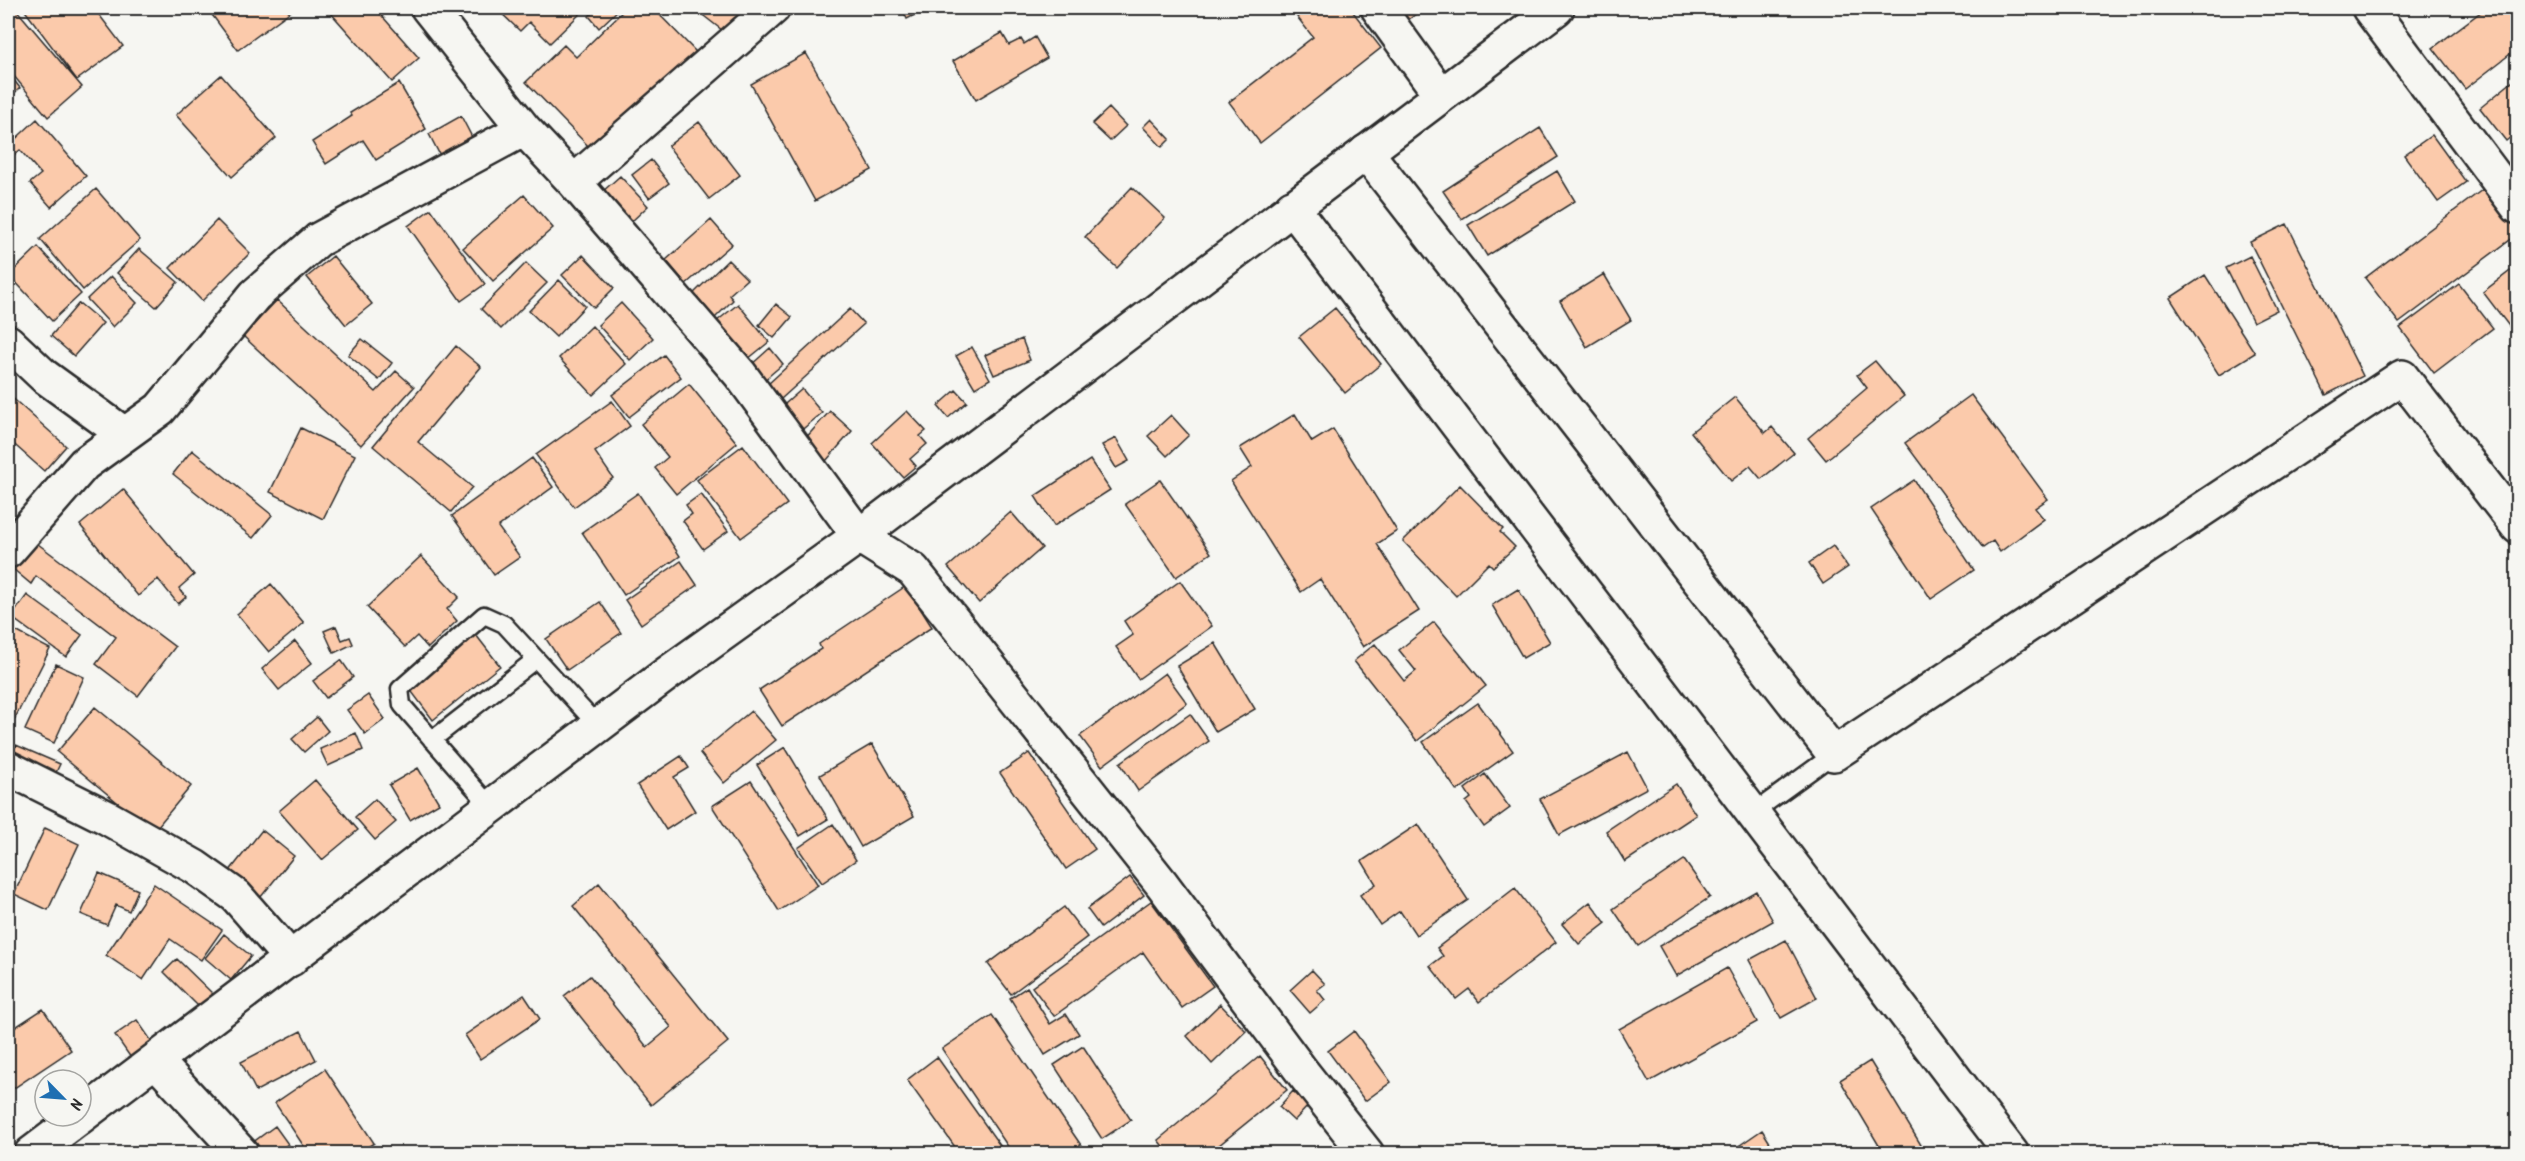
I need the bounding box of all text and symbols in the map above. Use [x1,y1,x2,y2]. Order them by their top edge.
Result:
north arrow [33,1068,93,1128]
text: N [62,1094,89,1114]

